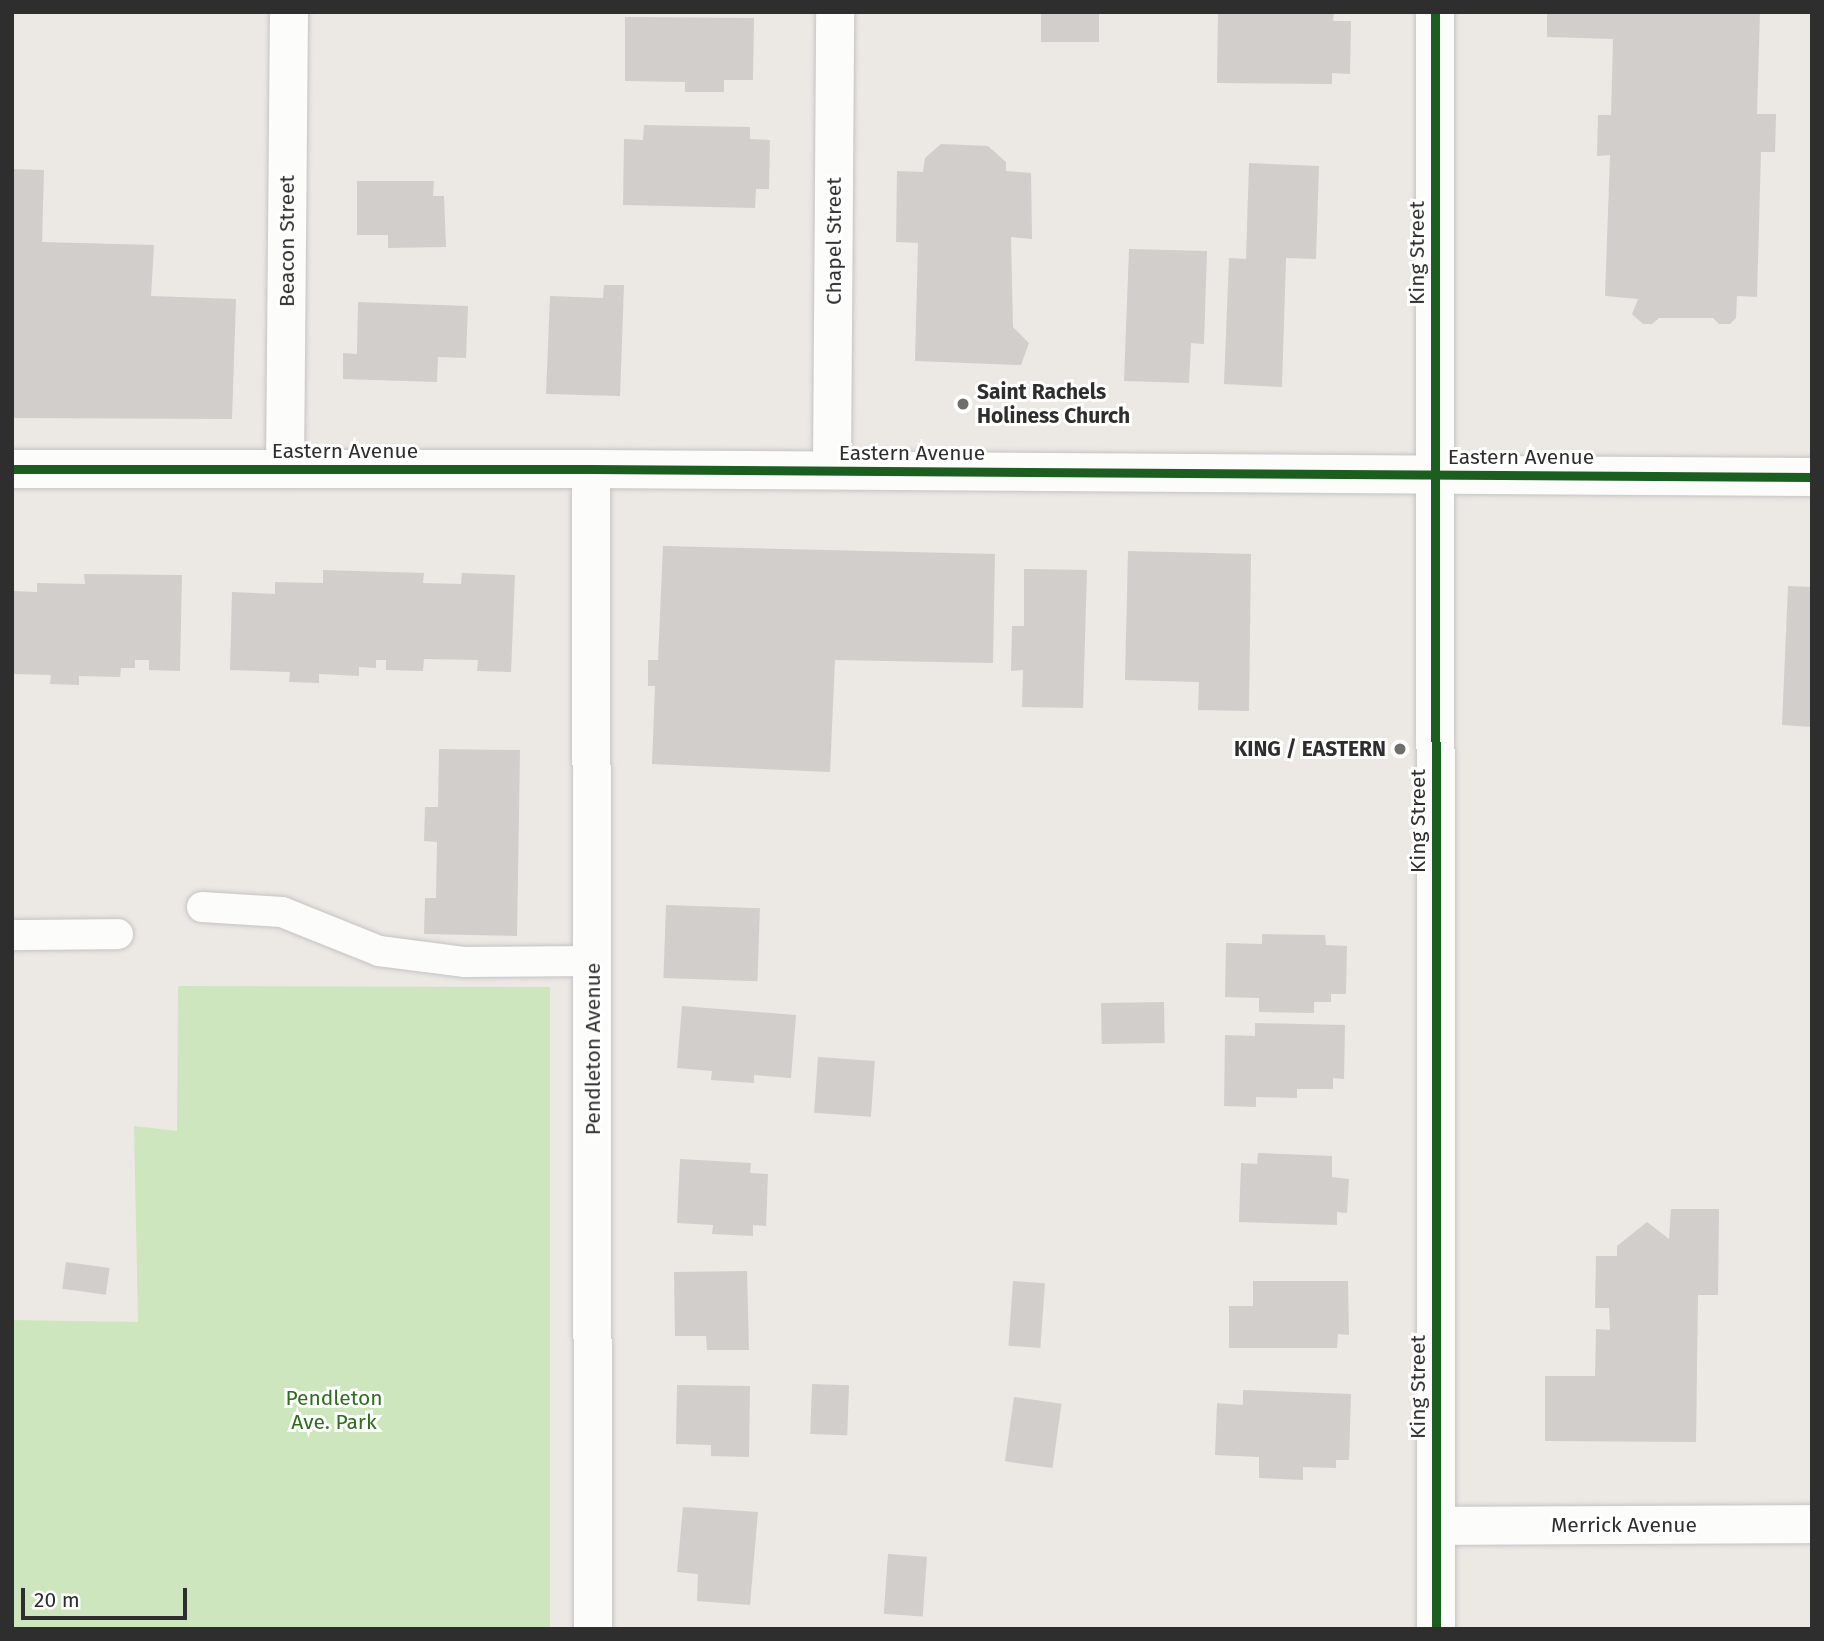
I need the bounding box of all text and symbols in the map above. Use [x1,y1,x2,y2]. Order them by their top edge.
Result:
street label: Beacon Street [274,175,300,307]
street label: Chapel Street [821,177,847,305]
street label: King Street [1404,201,1430,305]
place label: Saint Rachels Holiness Church [977,379,1130,429]
marker: Saint Rachels Holiness Church [955,396,971,412]
street label: Eastern Avenue [272,438,418,464]
street label: Eastern Avenue [839,440,985,466]
street label: Eastern Avenue [1448,444,1594,470]
place label: KING / EASTERN [1234,736,1386,762]
marker: KING / EASTERN [1392,741,1408,757]
street label: King Street [1405,769,1431,873]
street label: Pendleton Avenue [580,963,606,1135]
street label: King Street [1405,1335,1431,1439]
park label: Pendleton Ave. Park [285,1385,383,1435]
street label: Merrick Avenue [1551,1512,1697,1538]
scale bar [24,1574,191,1618]
text: 20 m [34,1587,80,1613]

